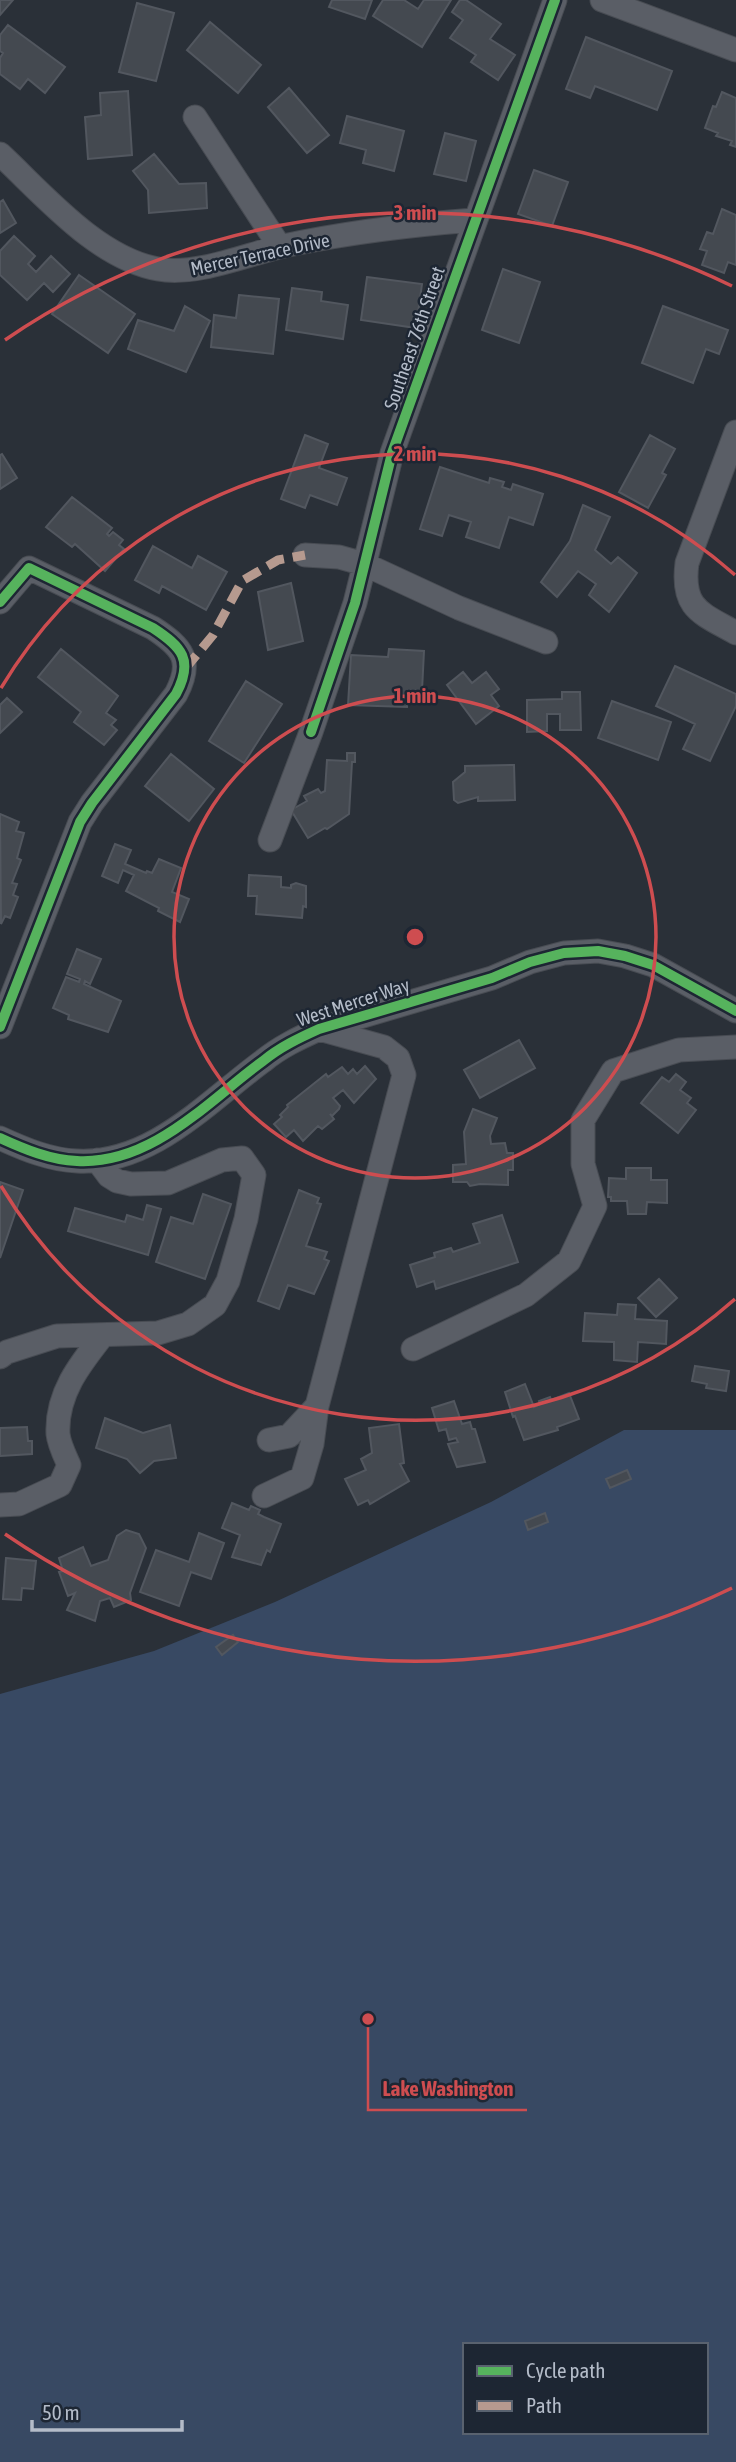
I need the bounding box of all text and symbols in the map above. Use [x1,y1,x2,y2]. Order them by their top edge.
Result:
text: 3 min [394,200,436,224]
street label: Mercer Terrace Drive [189,229,331,279]
street label: Southeast 76th Street [379,264,449,412]
text: 2 min [394,441,436,465]
text: 1 min [394,683,436,707]
centre of rings [403,925,427,949]
street label: West Mercer Way [294,973,412,1031]
callout: Lake Washington [368,2068,527,2110]
text: Lake Washington [382,2076,514,2100]
legend [463,2343,708,2434]
text: Cycle path [526,2358,605,2382]
scale bar [32,2388,182,2432]
text: Path [526,2393,562,2417]
text: 50 m [42,2400,80,2424]

